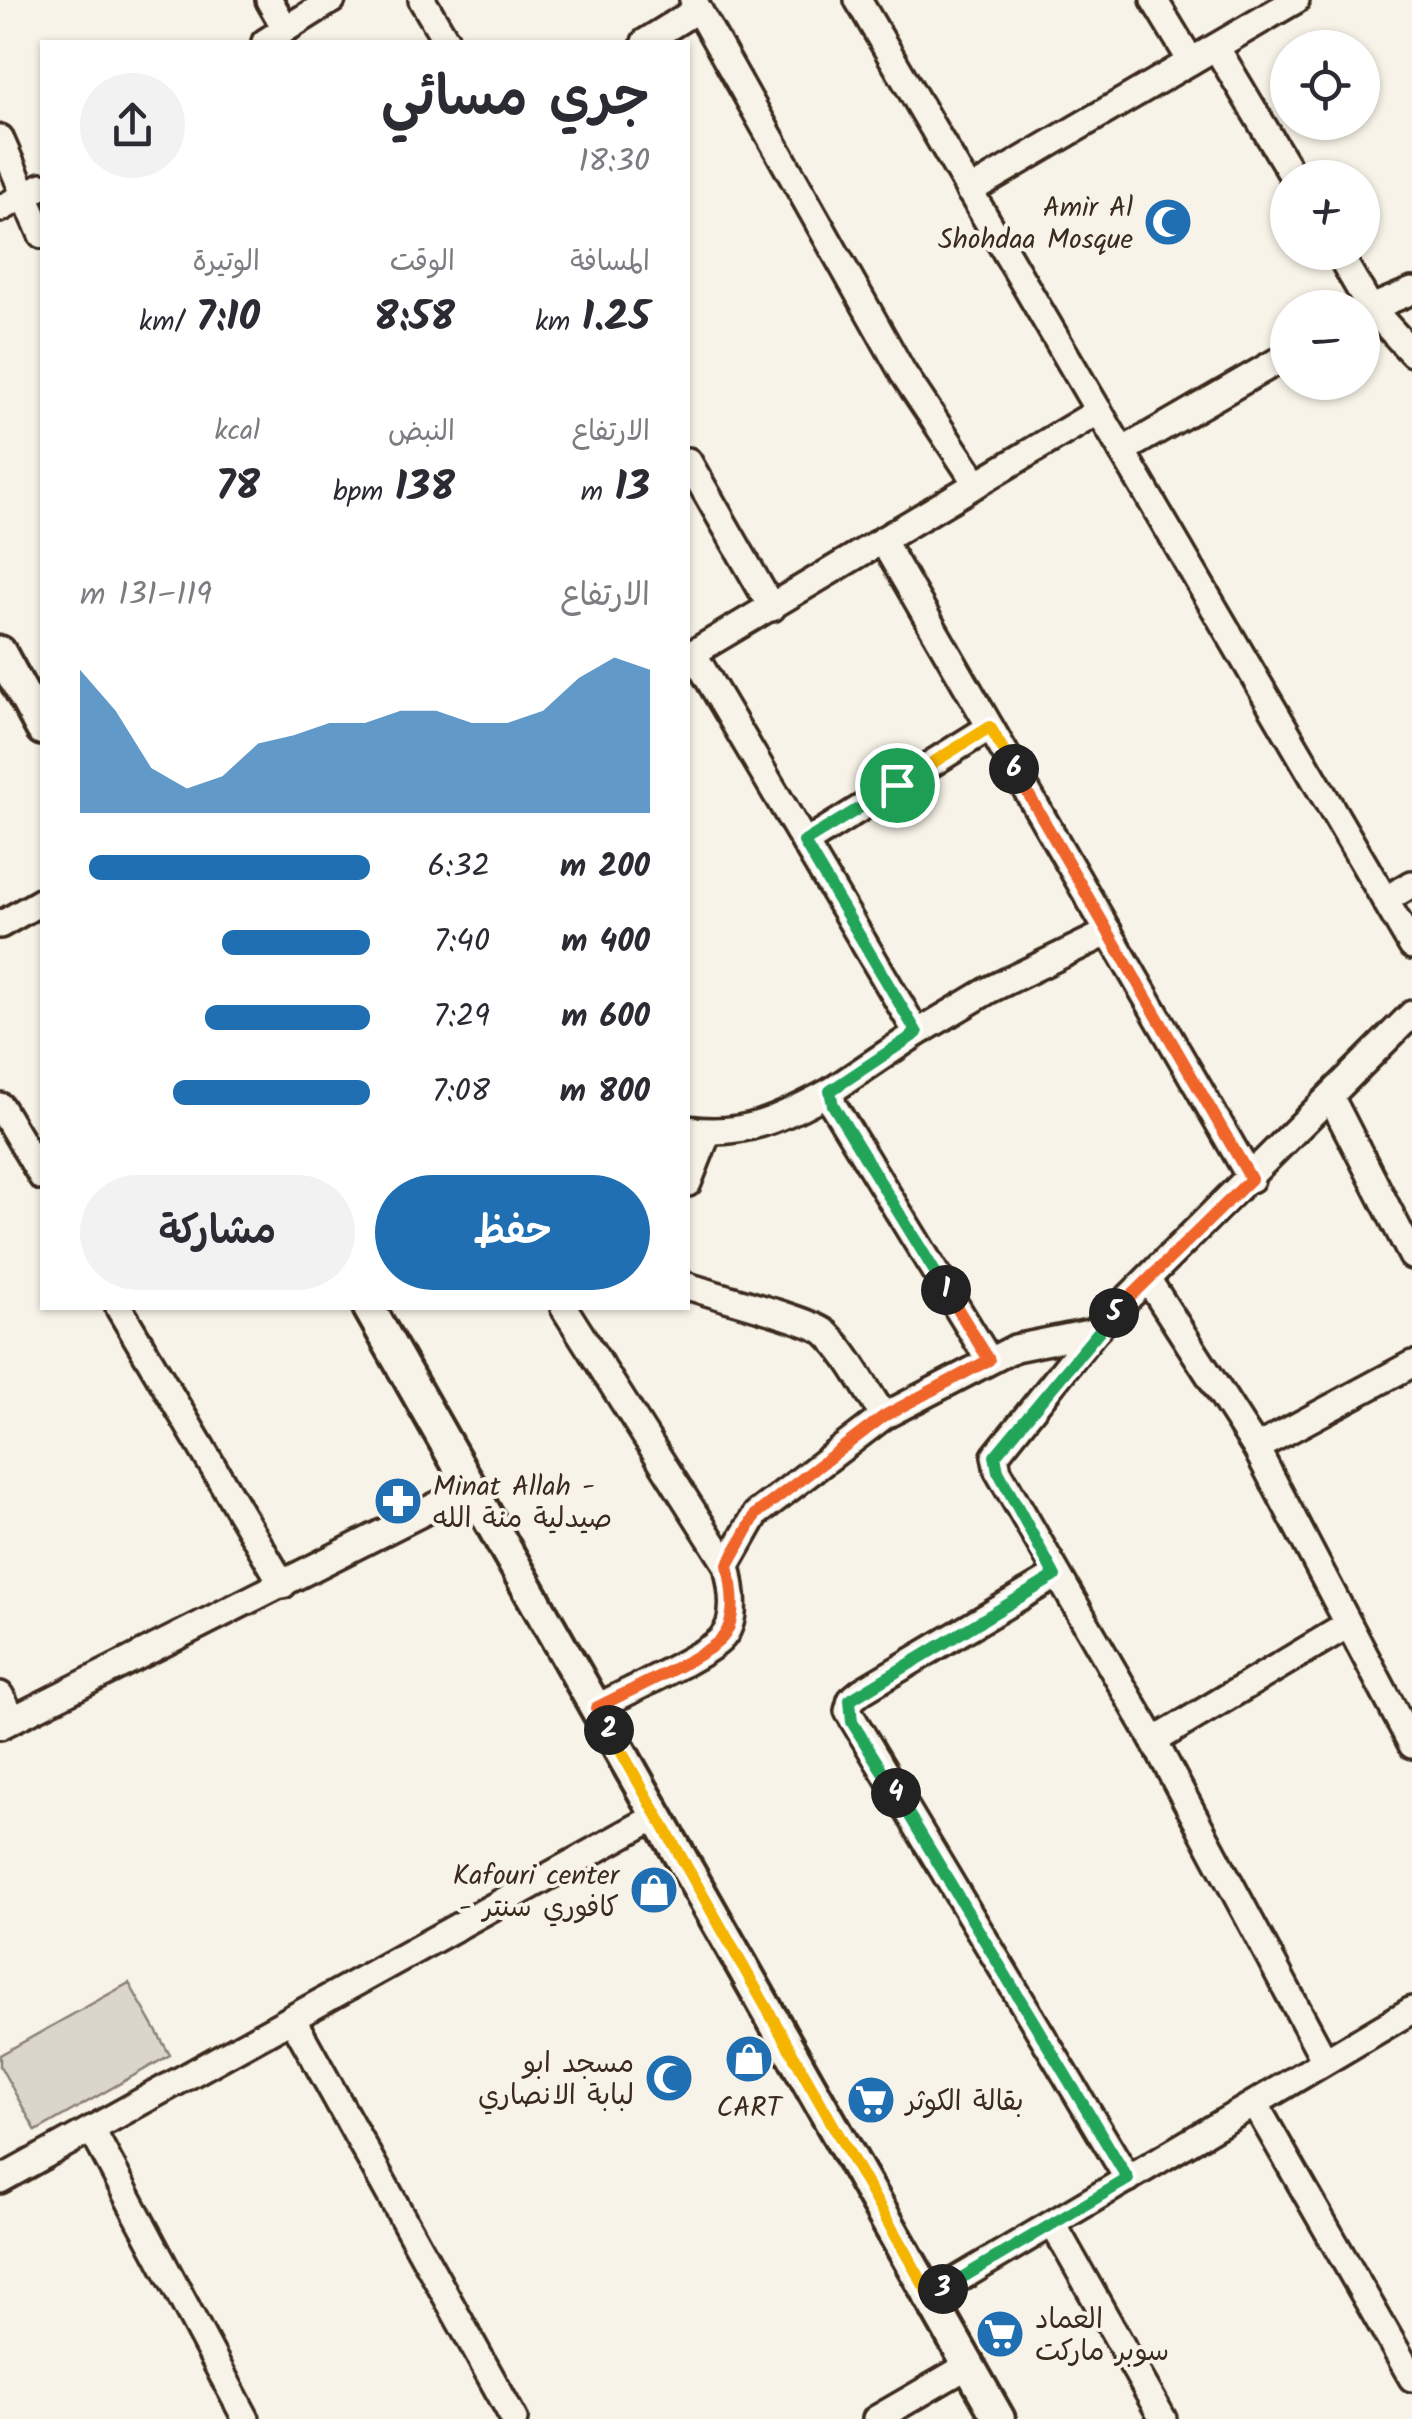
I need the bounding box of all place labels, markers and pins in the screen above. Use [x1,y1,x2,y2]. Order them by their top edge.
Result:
place label: Amir Al Shohdaa Mosque [938,186,1133,263]
mosque icon: Amir Al Shohdaa Mosque [1142,196,1194,248]
pin [855,743,940,828]
pin: 6 [989,744,1039,794]
pin: 1 [921,1265,971,1315]
pin: 5 [1089,1288,1139,1338]
place label: Minat Allah - صيدلية منة الله [433,1465,612,1542]
pharmacy icon: Minat Allah - صيدلية منة الله [372,1475,424,1527]
pin: 2 [584,1705,634,1755]
pin: 4 [871,1768,921,1818]
place label: Kafouri center - كافوري سنتر [453,1854,621,1931]
shop icon: Kafouri center - كافوري سنتر [628,1864,680,1916]
shop icon: CART [723,2033,775,2085]
place label: مسجد ابو لبابة الانصاري [478,2042,634,2119]
mosque icon: مسجد ابو لبابة الانصاري [643,2052,695,2104]
supermarket icon: بقالة الكوثر [845,2074,897,2126]
place label: بقالة الكوثر [904,2080,1024,2125]
place label: CART [716,2086,784,2131]
pin: 3 [918,2264,968,2314]
place label: العماد سوبر ماركت [1035,2298,1169,2375]
supermarket icon: العماد سوبر ماركت [974,2308,1026,2360]

